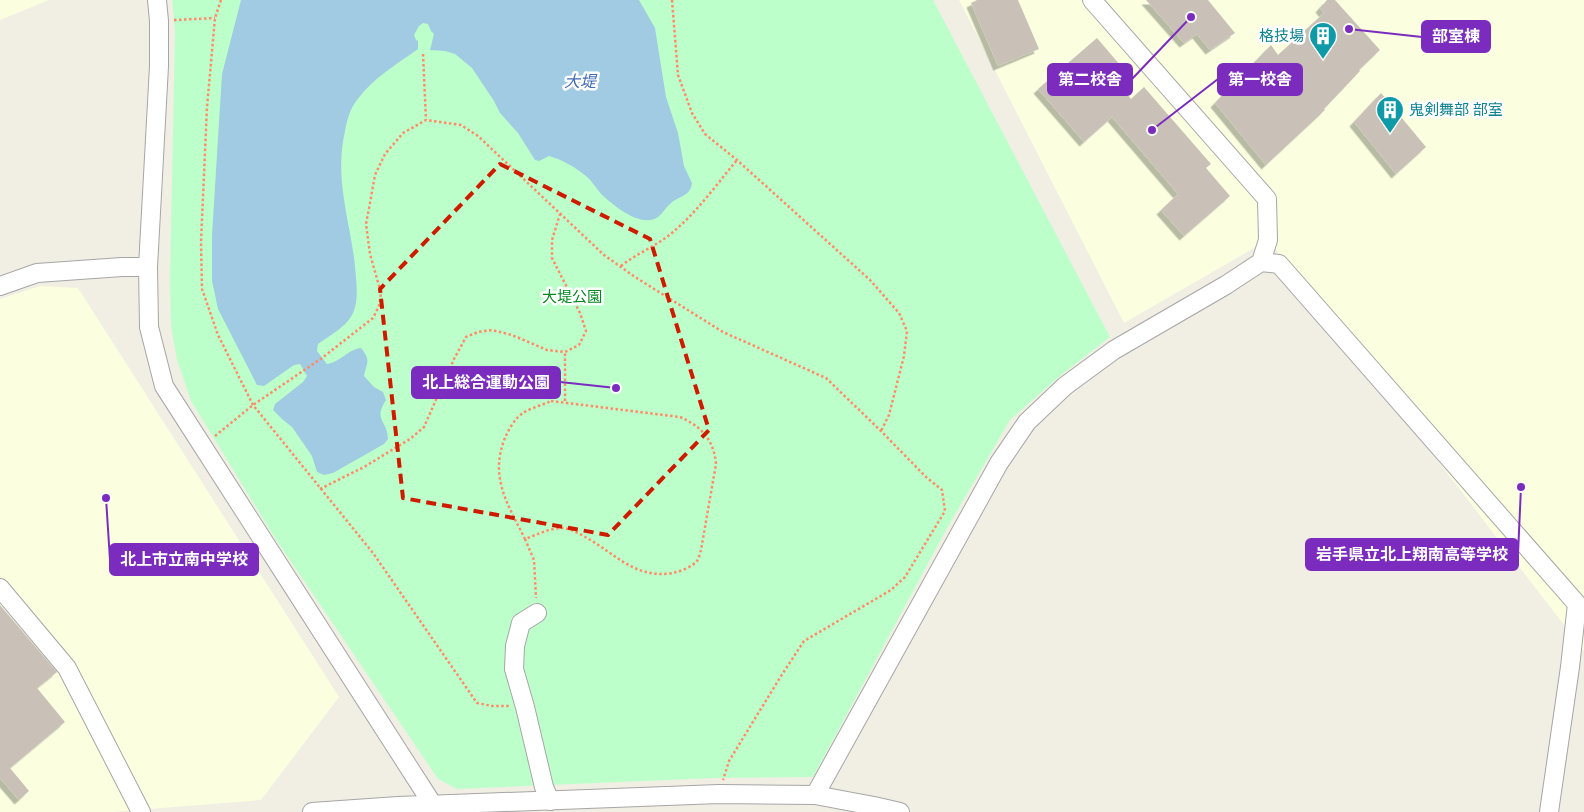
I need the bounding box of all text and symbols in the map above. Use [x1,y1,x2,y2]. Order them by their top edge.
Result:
building icon: 格技場 [1308,21,1338,60]
callout: 部室棟 [1422,21,1490,52]
place label: 格技場 [1259,27,1304,45]
text: 部室棟 [1432,27,1480,46]
callout: 第二校舎 [1048,64,1132,95]
callout: 第一校舎 [1218,64,1302,95]
text: 第二校舎 [1058,70,1122,89]
text: 第一校舎 [1228,70,1292,89]
water label: 大堤 [564,72,598,91]
building icon: 鬼剣舞部 部室 [1375,95,1405,134]
place label: 鬼剣舞部 部室 [1409,101,1503,119]
park label: 大堤公園 [542,288,602,306]
callout: 北上総合運動公園 [412,367,560,398]
text: 北上総合運動公園 [422,373,550,392]
callout: 岩手県立北上翔南高等学校 [1306,539,1518,570]
callout: 北上市立南中学校 [110,544,258,575]
text: 岩手県立北上翔南高等学校 [1316,545,1508,564]
text: 北上市立南中学校 [120,550,248,569]

